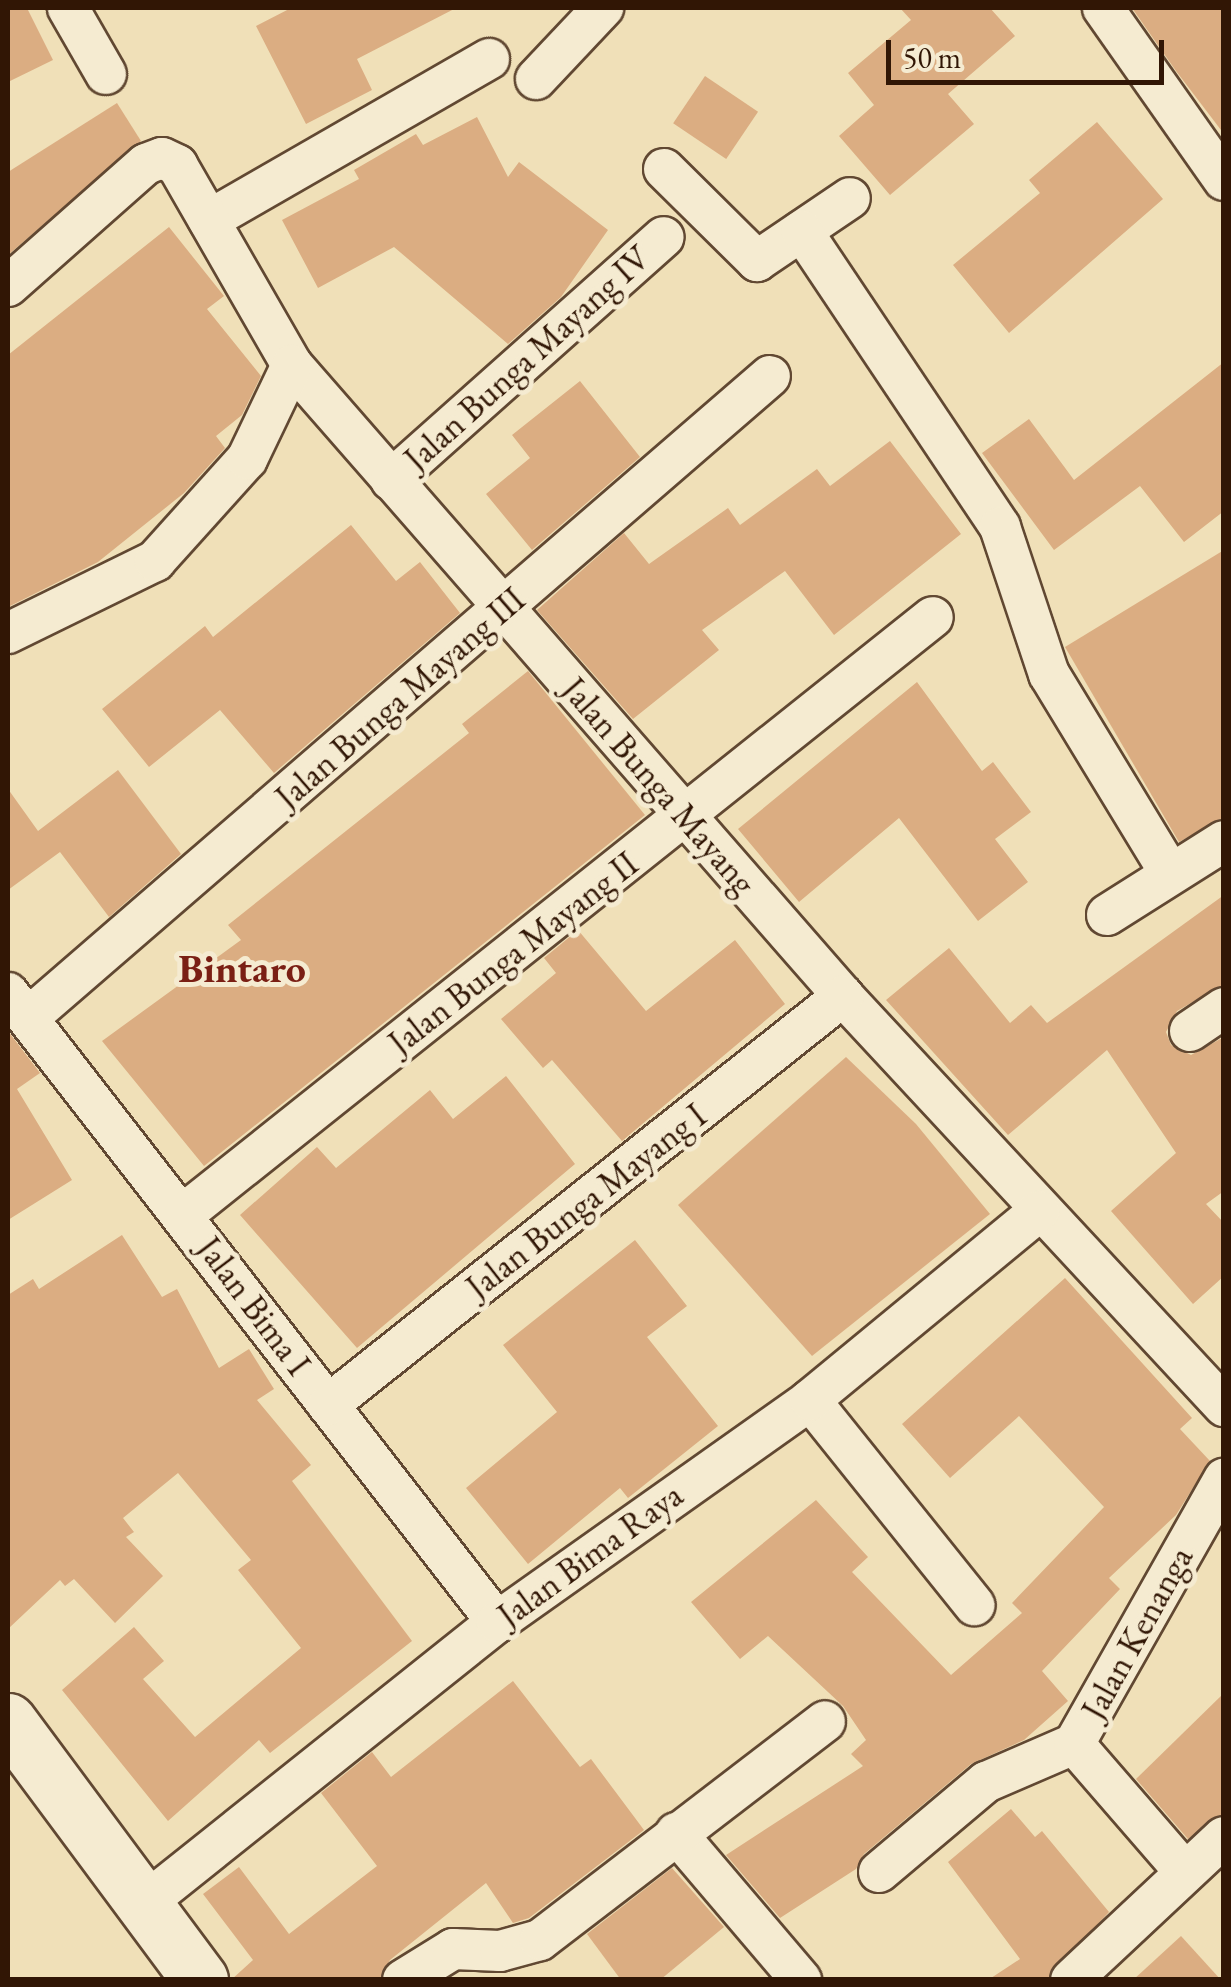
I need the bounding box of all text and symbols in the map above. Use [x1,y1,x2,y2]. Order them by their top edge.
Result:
scale bar [891,20,1168,82]
text: 50 m [903,38,961,77]
street label: Jalan Bunga Mayang IV [395,236,659,480]
street label: Jalan Bunga Mayang III [267,578,533,818]
street label: Jalan Bunga Mayang [553,669,765,903]
street label: Jalan Bunga Mayang II [380,843,646,1063]
district label: Bintaro [178,944,306,992]
street label: Jalan Bunga Mayang I [458,1094,714,1308]
street label: Jalan Bima I [188,1228,320,1384]
street label: Jalan Bima Raya [489,1474,691,1636]
street label: Jalan Kenanga [1072,1539,1202,1727]

